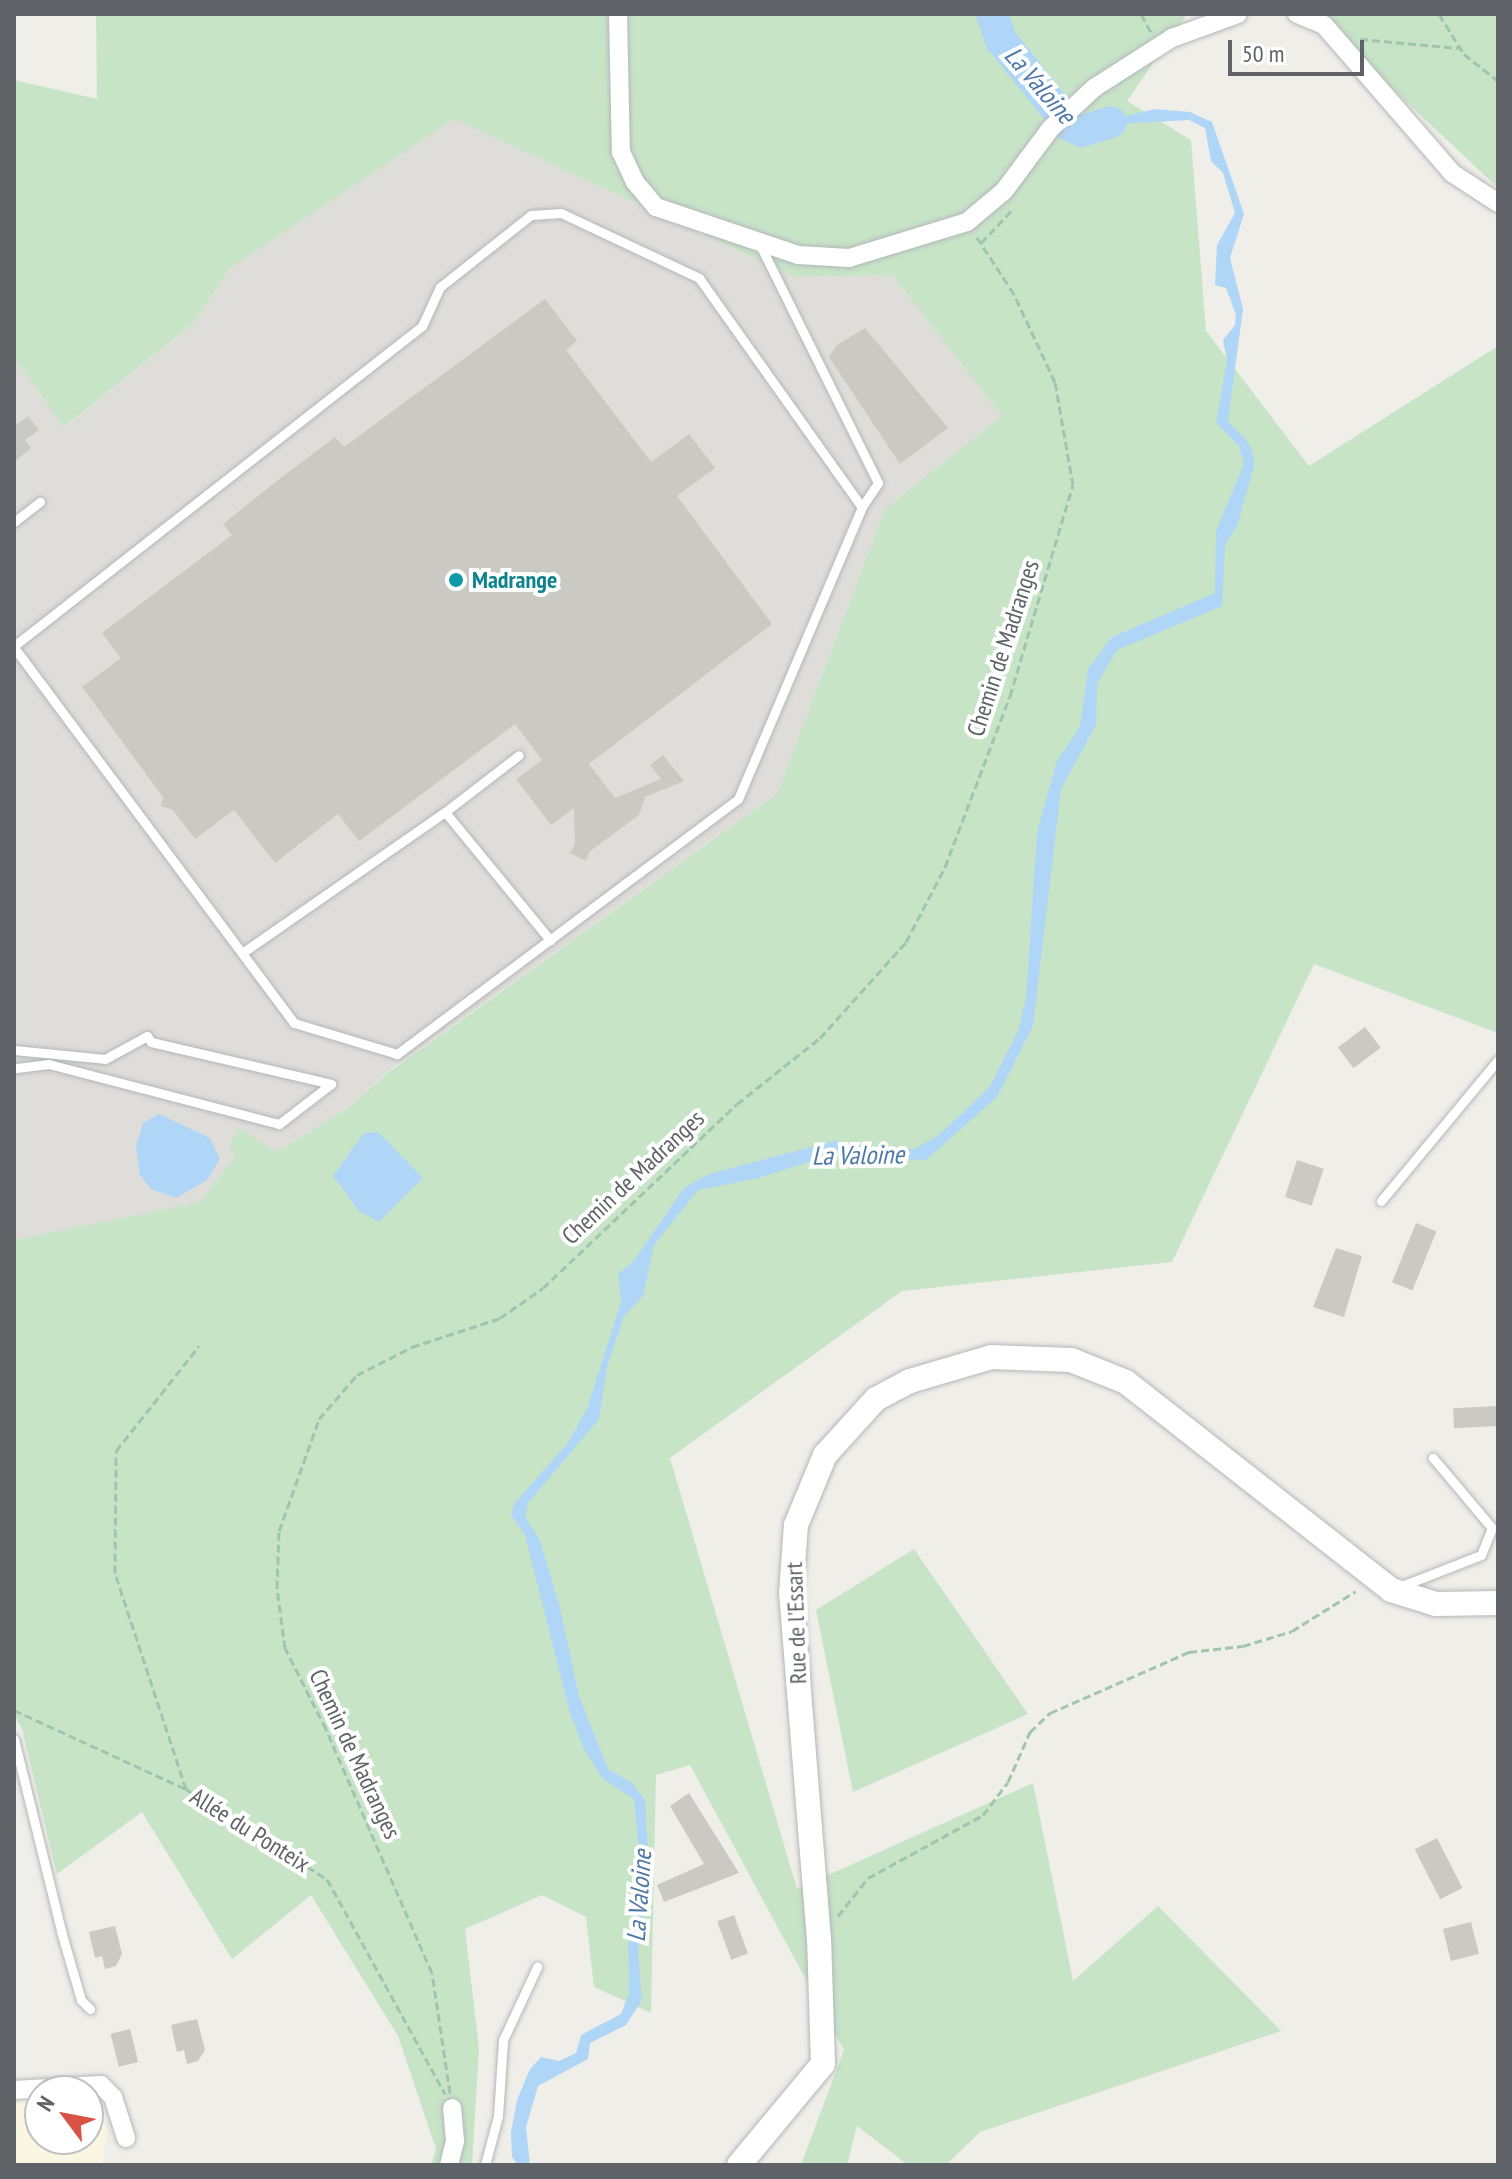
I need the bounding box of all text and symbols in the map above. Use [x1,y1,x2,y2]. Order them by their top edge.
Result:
scale bar [1232,24,1368,74]
text: 50 m [1242,38,1284,69]
water label: La Valoine [998,40,1082,130]
street label: Chemin de Madranges [961,556,1045,740]
place label: Madrange [472,566,557,594]
marker: Madrange [447,571,465,589]
street label: Chemin de Madranges [556,1104,710,1250]
water label: La Valoine [811,1139,905,1171]
street label: Rue de l'Essart [779,1561,813,1685]
street label: Chemin de Madranges [303,1665,407,1843]
street label: Allée du Ponteix [185,1782,315,1878]
water label: La Valoine [620,1849,658,1943]
north arrow [24,2075,104,2155]
text: N [30,2091,60,2116]

